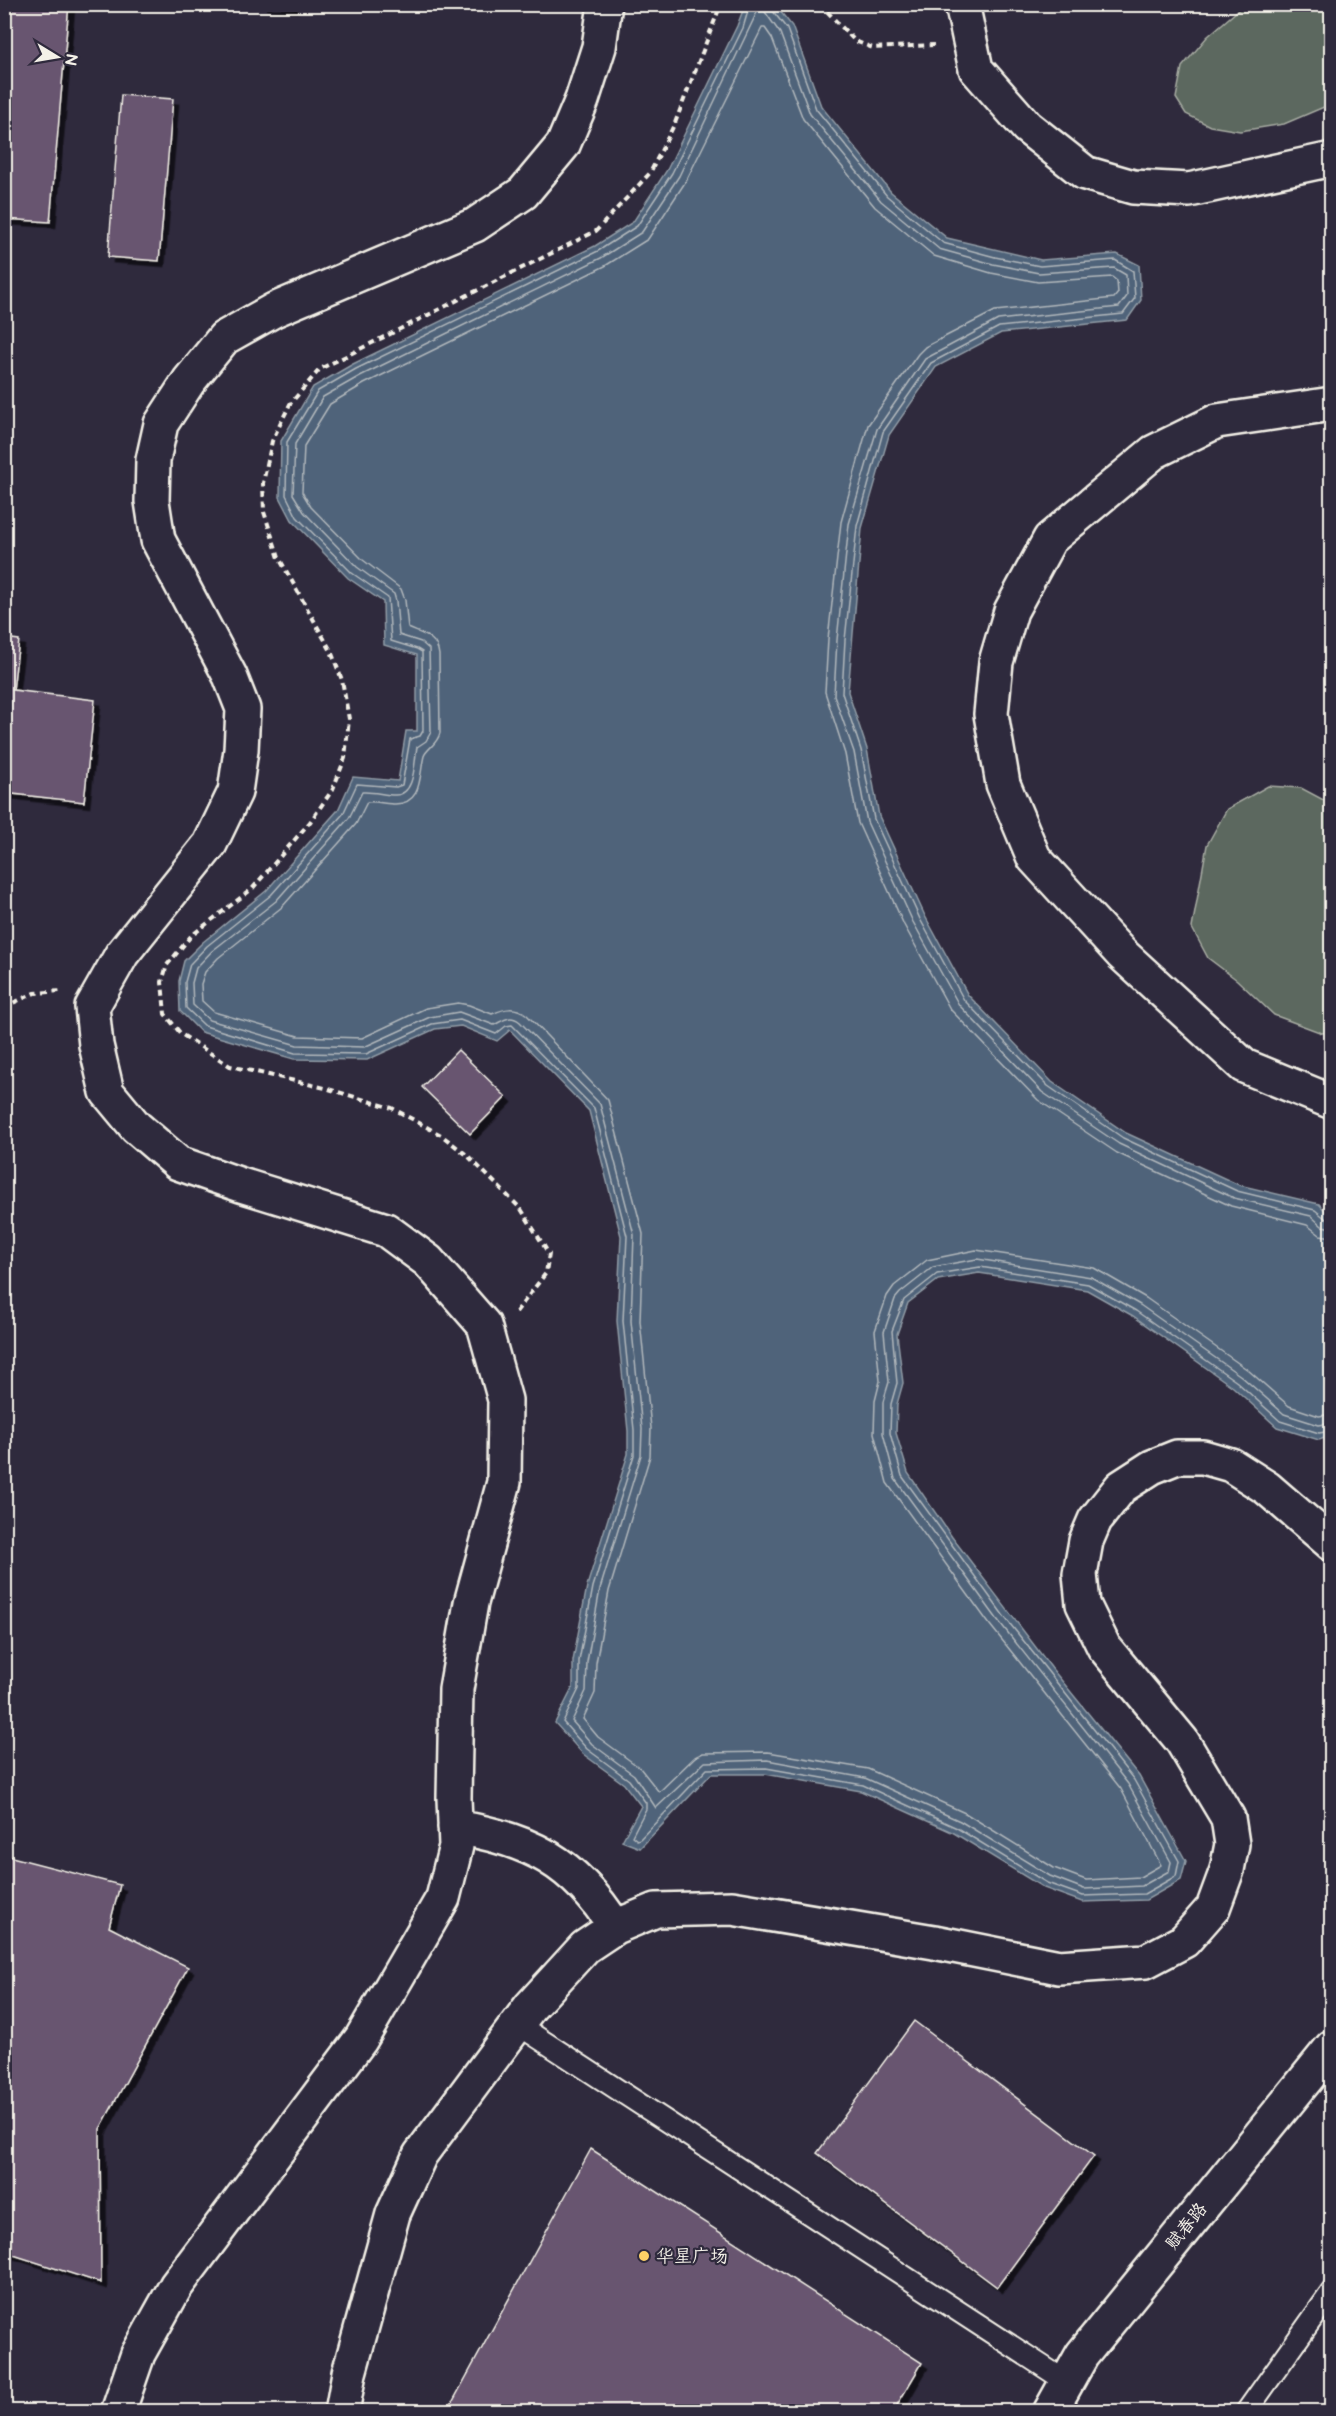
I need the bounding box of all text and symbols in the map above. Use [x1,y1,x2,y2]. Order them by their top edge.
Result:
north arrow [27,27,87,87]
text: N [60,52,81,67]
street label: 赋春路 [1161,2199,1212,2254]
place label: 华星广场 [656,2246,728,2267]
marker: 华星广场 [637,2249,651,2263]

